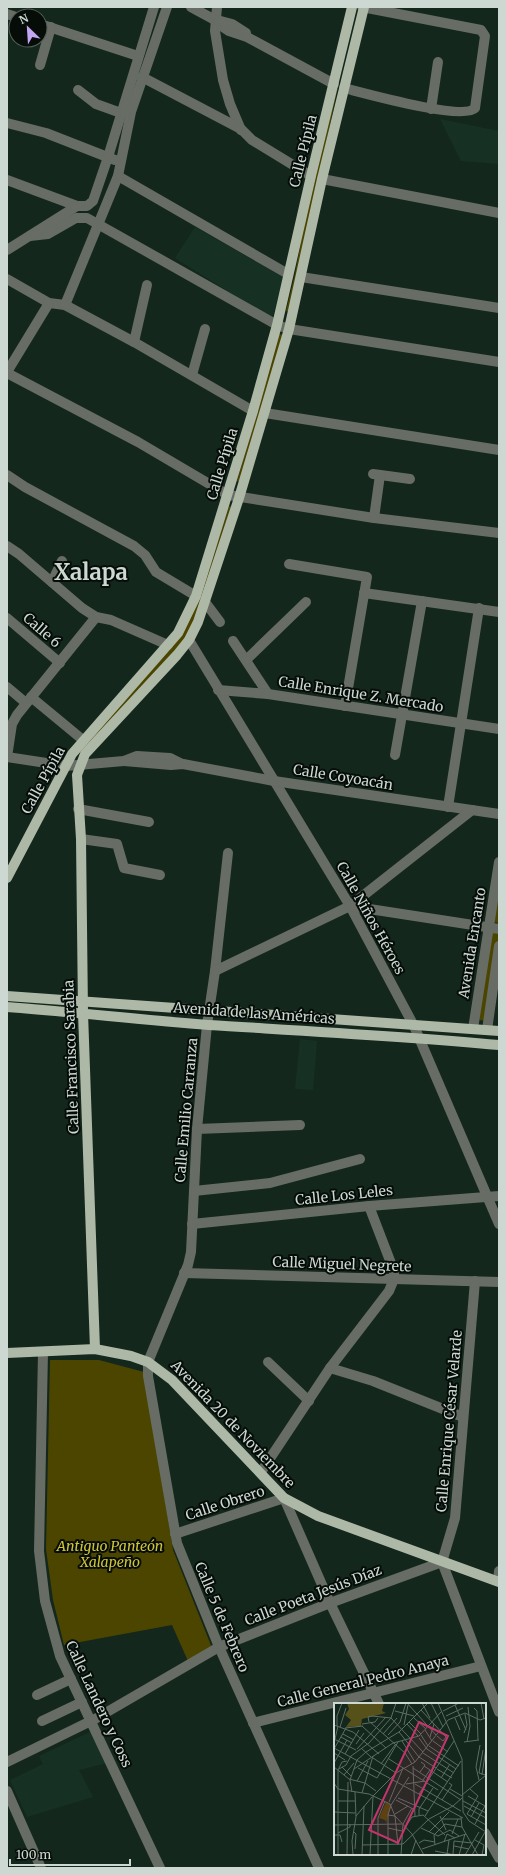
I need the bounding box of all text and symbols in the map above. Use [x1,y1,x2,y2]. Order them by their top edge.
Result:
north arrow [8,8,48,48]
text: N [17,11,31,27]
street label: Calle Pípila [285,112,321,189]
street label: Calle Pípila [203,425,242,502]
district label: Xalapa [54,558,128,586]
street label: Calle 6 [19,609,65,651]
street label: Calle Enrique Z. Mercado [277,672,445,716]
street label: Calle Pípila [17,743,69,817]
street label: Calle Coyoacán [292,760,394,794]
street label: Calle Niños Héroes [333,858,409,978]
street label: Avenida Encanto [454,886,490,1001]
street label: Calle Francisco Sarabia [59,979,83,1134]
street label: Avenida de las Américas [172,998,335,1028]
street label: Calle Emilio Carranza [171,1036,201,1183]
street label: Calle Los Leles [294,1181,394,1209]
street label: Calle Miguel Negrete [272,1253,412,1275]
street label: Calle Enrique César Velarde [432,1329,466,1513]
street label: Avenida 20 de Noviembre [167,1356,299,1492]
street label: Calle Obrero [183,1482,267,1524]
park label: Antiguo Panteón Xalapeño [56,1537,163,1571]
street label: Calle 5 de Febrero [191,1559,253,1675]
street label: Calle Poeta Jesús Díaz [242,1560,384,1629]
street label: Calle Landero y Coss [62,1638,136,1770]
street label: Calle General Pedro Anaya [275,1651,451,1711]
inset map [334,1703,486,1855]
scale bar [10,1841,130,1867]
text: 100 m [16,1847,51,1862]

